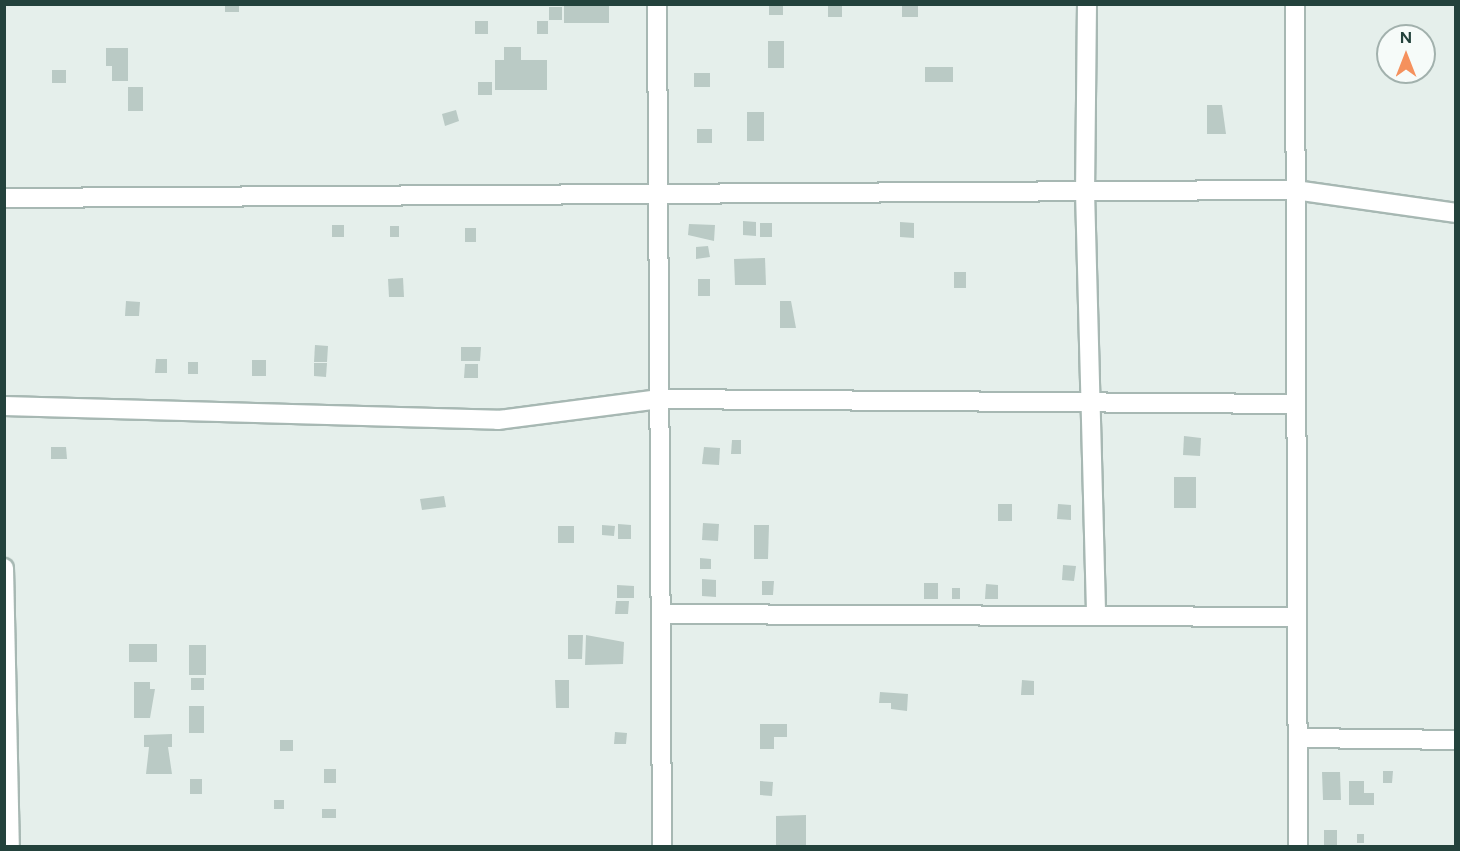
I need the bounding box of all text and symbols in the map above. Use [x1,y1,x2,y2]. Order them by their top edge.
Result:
north arrow [1376,24,1436,84]
text: N [1400,28,1412,47]

